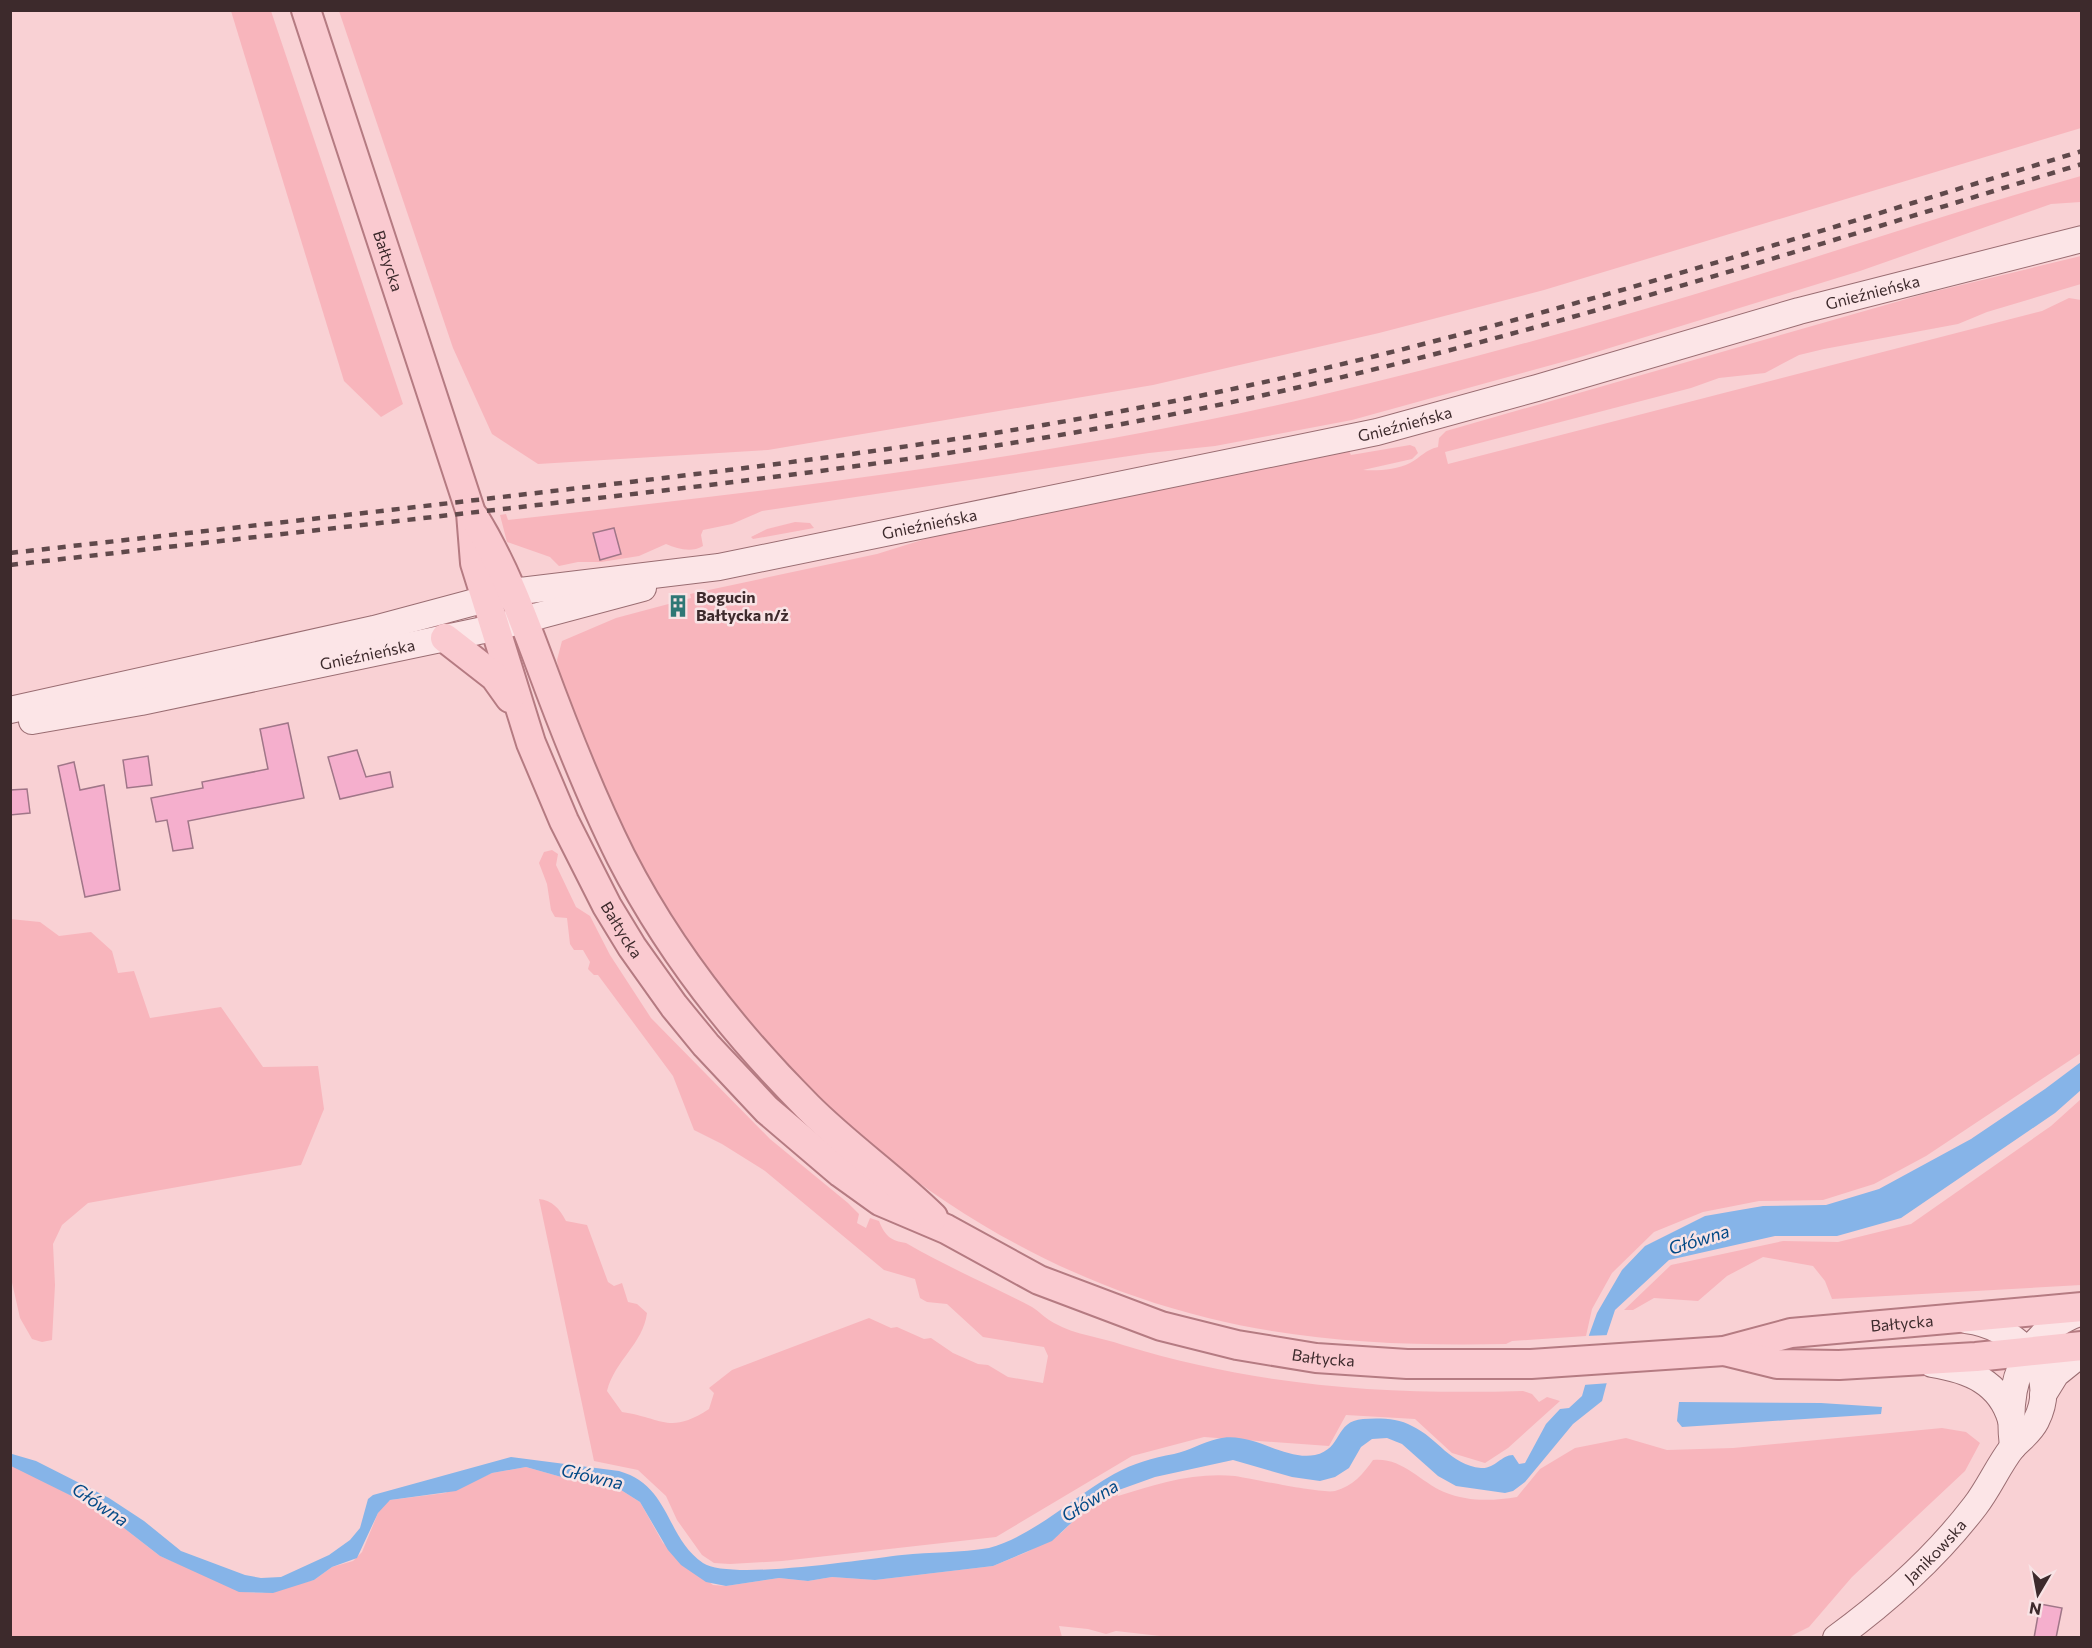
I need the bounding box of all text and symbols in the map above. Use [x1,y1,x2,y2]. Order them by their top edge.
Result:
street label: Bałtycka [370,228,408,294]
street label: Gnieźnieńska [1823,271,1922,313]
street label: Gnieźnieńska [1356,402,1454,445]
street label: Gnieźnieńska [880,504,979,542]
place label: Bogucin Bałtycka n/ż [696,587,789,624]
building icon: Bogucin Bałtycka n/ż [665,593,691,619]
street label: Gnieźnieńska [318,635,417,673]
street label: Bałtycka [597,898,647,962]
water label: Główna [1665,1219,1732,1259]
street label: Bałtycka [1869,1310,1934,1335]
street label: Bałtycka [1291,1344,1355,1370]
water label: Główna [559,1458,625,1494]
water label: Główna [1057,1474,1122,1526]
water label: Główna [68,1477,133,1531]
street label: Janikowska [1900,1515,1970,1587]
north arrow [2008,1564,2068,1624]
text: N [2028,1599,2043,1620]

